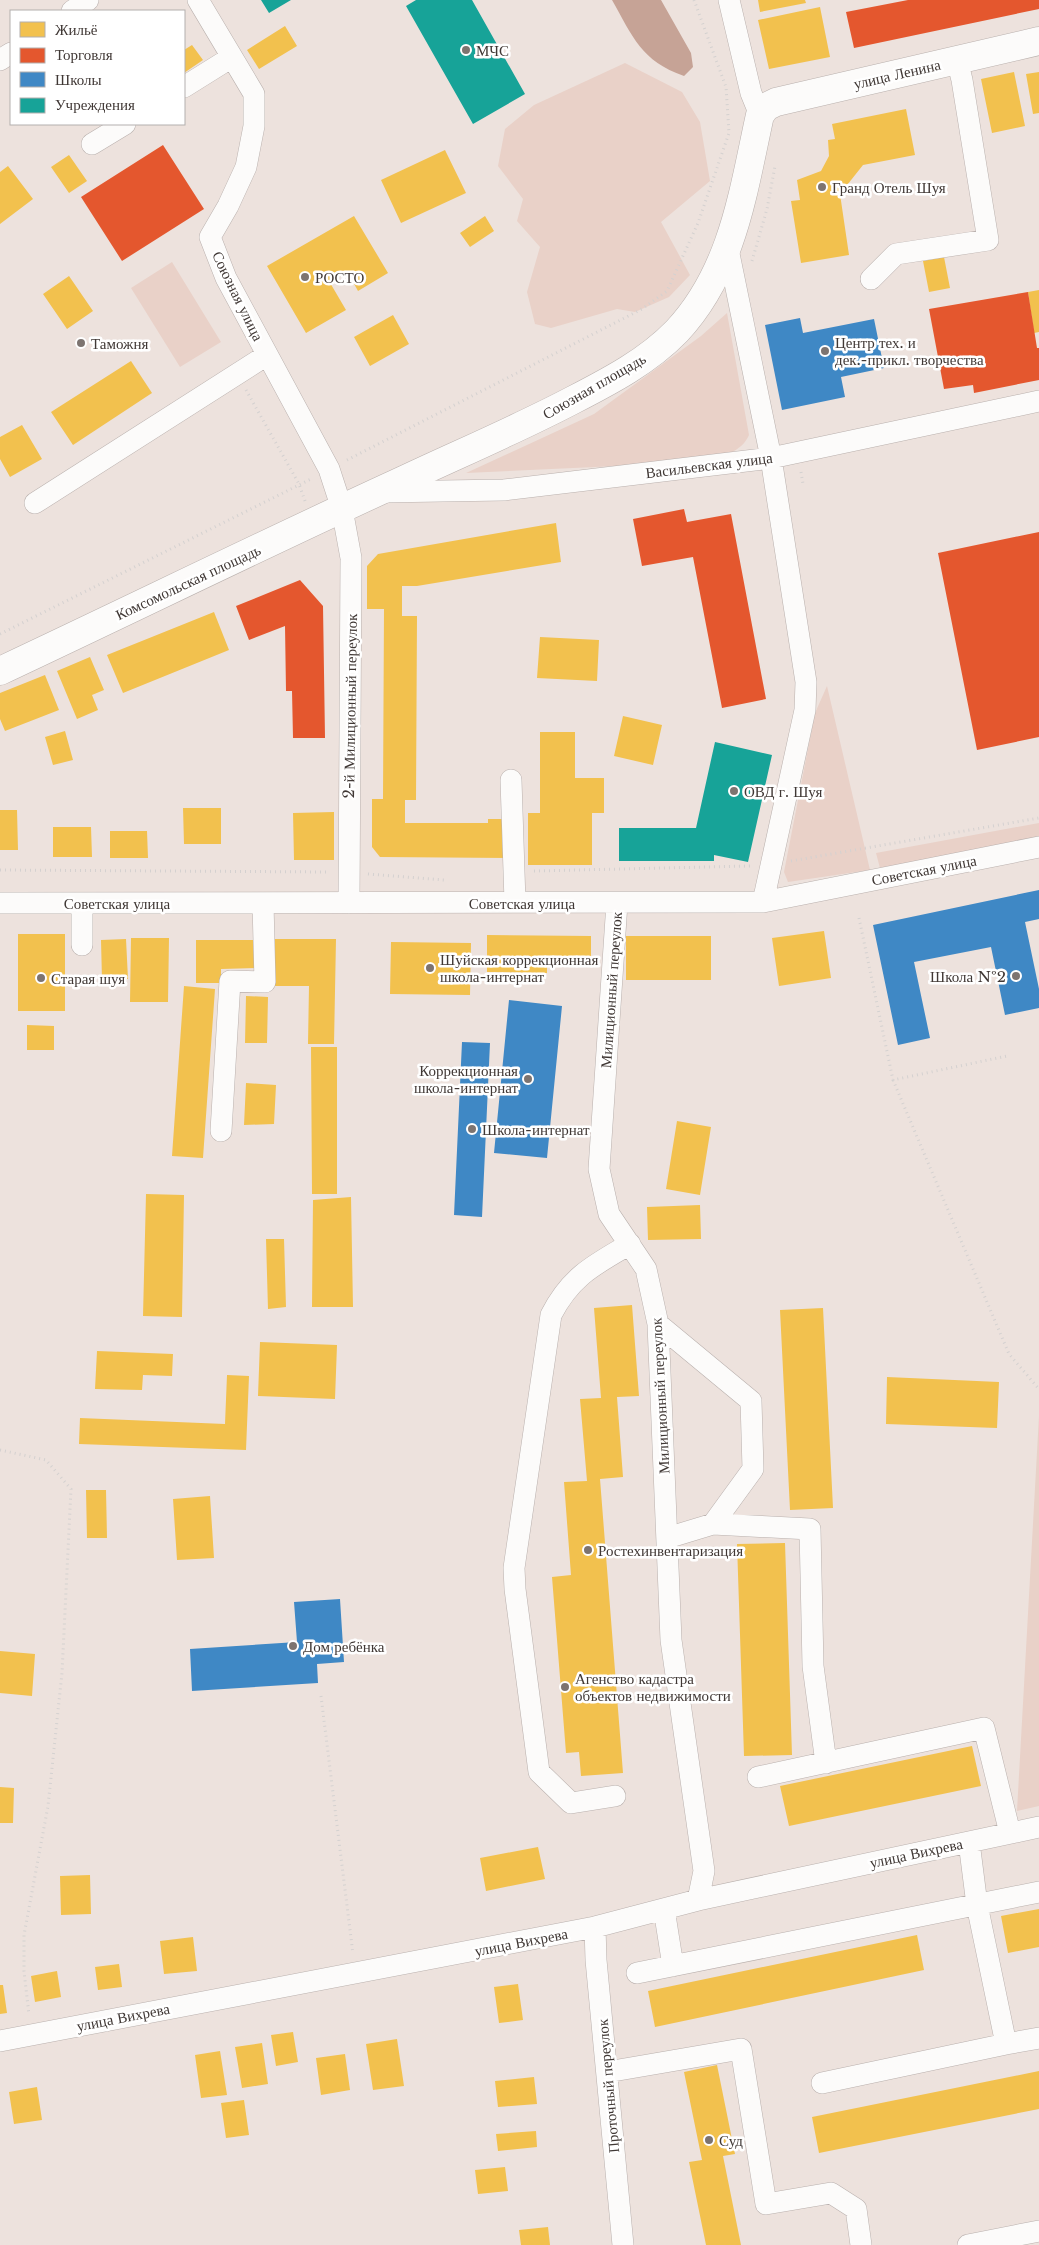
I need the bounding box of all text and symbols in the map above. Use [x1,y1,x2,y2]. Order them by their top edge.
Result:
legend [10,10,185,125]
text: Жильё [55,20,98,39]
place label: МЧС [476,41,509,60]
marker: МЧС [460,44,472,56]
text: Торговля [55,45,113,64]
street label: улица Ленина [852,55,943,93]
text: Школы [55,70,102,89]
text: Учреждения [55,95,135,114]
place label: Гранд Отель Шуя [832,178,946,197]
marker: Гранд Отель Шуя [816,181,828,193]
street label: Союзная улица [208,248,268,344]
place label: РОСТО [315,268,365,287]
marker: РОСТО [299,271,311,283]
place label: Центр тех. и дек.-прикл. творчества [835,333,984,369]
place label: Таможня [91,334,148,353]
marker: Таможня [75,337,87,349]
marker: Центр тех. и дек.-прикл. творчества [819,345,831,357]
street label: Союзная площадь [539,349,649,423]
street label: Васильевская улица [644,448,774,482]
street label: Комсомольская площадь [112,540,264,624]
street label: 2-й Милиционный переулок [339,613,361,799]
place label: ОВД г. Шуя [744,782,822,801]
marker: ОВД г. Шуя [728,785,740,797]
street label: Советская улица [870,850,978,889]
street label: Советская улица [64,894,171,913]
street label: Советская улица [469,894,576,913]
street label: Милиционный переулок [596,911,626,1069]
place label: Шуйская коррекционная школа-интернат [440,950,598,986]
marker: Шуйская коррекционная школа-интернат [424,962,436,974]
place label: Школа №2 [930,967,1006,986]
place label: Старая шуя [51,969,125,988]
marker: Школа №2 [1010,970,1022,982]
marker: Старая шуя [35,972,47,984]
place label: Коррекционная школа-интернат [414,1061,518,1097]
marker: Коррекционная школа-интернат [522,1073,534,1085]
place label: Школа-интернат [482,1120,590,1139]
marker: Школа-интернат [466,1123,478,1135]
street label: Милиционный переулок [646,1317,674,1475]
place label: Ростехинвентаризация [598,1541,743,1560]
marker: Ростехинвентаризация [582,1544,594,1556]
place label: Дом ребёнка [303,1637,385,1656]
marker: Дом ребёнка [287,1640,299,1652]
place label: Агенство кадастра объектов недвижимости [575,1669,731,1705]
marker: Агенство кадастра объектов недвижимости [559,1681,571,1693]
street label: улица Вихрева [868,1834,965,1872]
street label: улица Вихрева [473,1924,570,1960]
street label: улица Вихрева [75,1999,172,2035]
street label: Проточный переулок [593,2017,623,2154]
place label: Суд [719,2131,743,2150]
marker: Суд [703,2134,715,2146]

